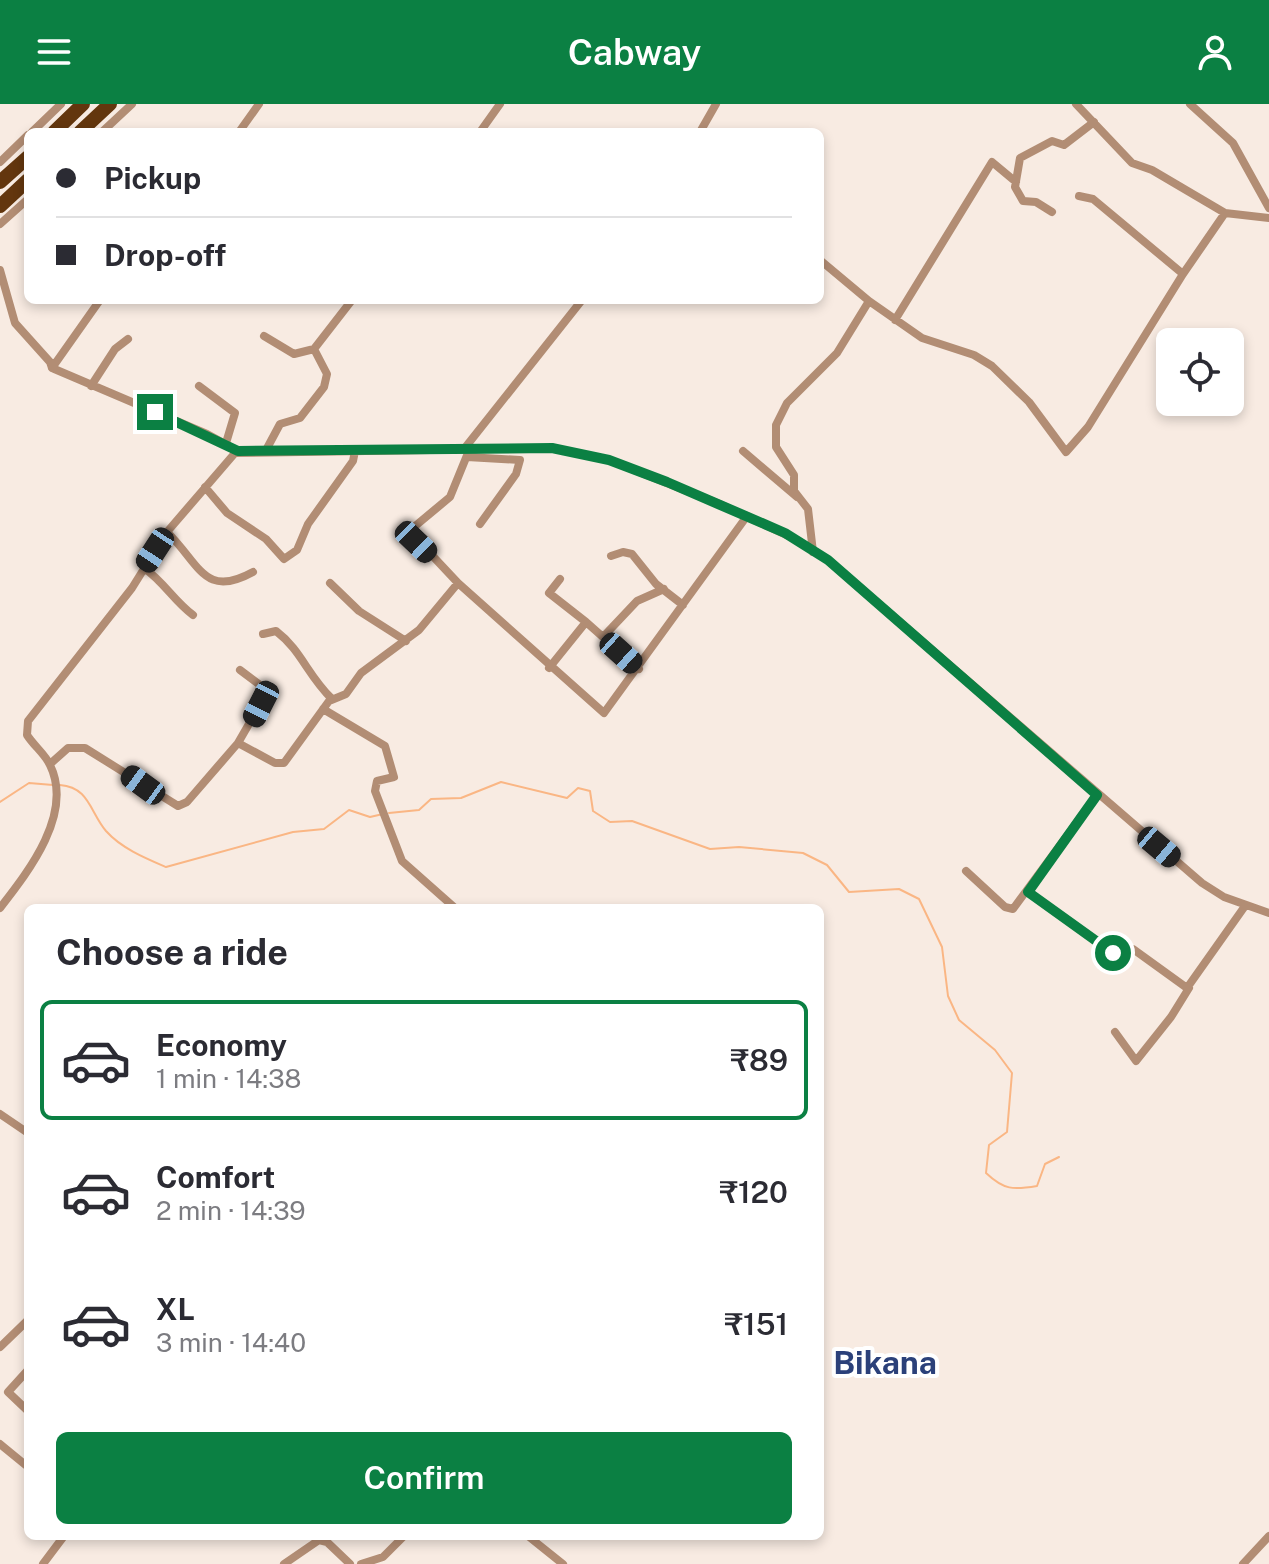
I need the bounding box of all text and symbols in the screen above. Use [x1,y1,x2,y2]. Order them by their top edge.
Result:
icon: menu [32,30,76,74]
icon: person [1193,30,1237,74]
text: Cabway [568,31,701,73]
text: Pickup [104,160,201,196]
text: Drop-off [104,237,226,273]
map controls [1156,328,1244,416]
button: locate [1156,328,1244,416]
route end [137,394,173,430]
car [390,517,442,567]
car [132,523,178,577]
car [595,628,647,678]
car [239,677,283,731]
car [117,761,169,809]
car [1133,822,1185,872]
text: Choose a ride [56,931,288,973]
route start [1095,935,1131,971]
icon: car [60,1024,132,1096]
text: Economy [156,1027,287,1063]
text: ₹89 [731,1042,788,1078]
text: 1 min · 14:38 [156,1063,301,1094]
icon: car [60,1156,132,1228]
text: Comfort [156,1159,275,1195]
text: ₹120 [720,1174,788,1210]
text: 2 min · 14:39 [156,1195,306,1226]
icon: car [60,1288,132,1360]
text: XL [156,1291,195,1327]
text: ₹151 [725,1306,788,1342]
text: 3 min · 14:40 [156,1327,306,1358]
district label: Bikana [833,1344,937,1381]
button: Confirm [56,1432,792,1524]

